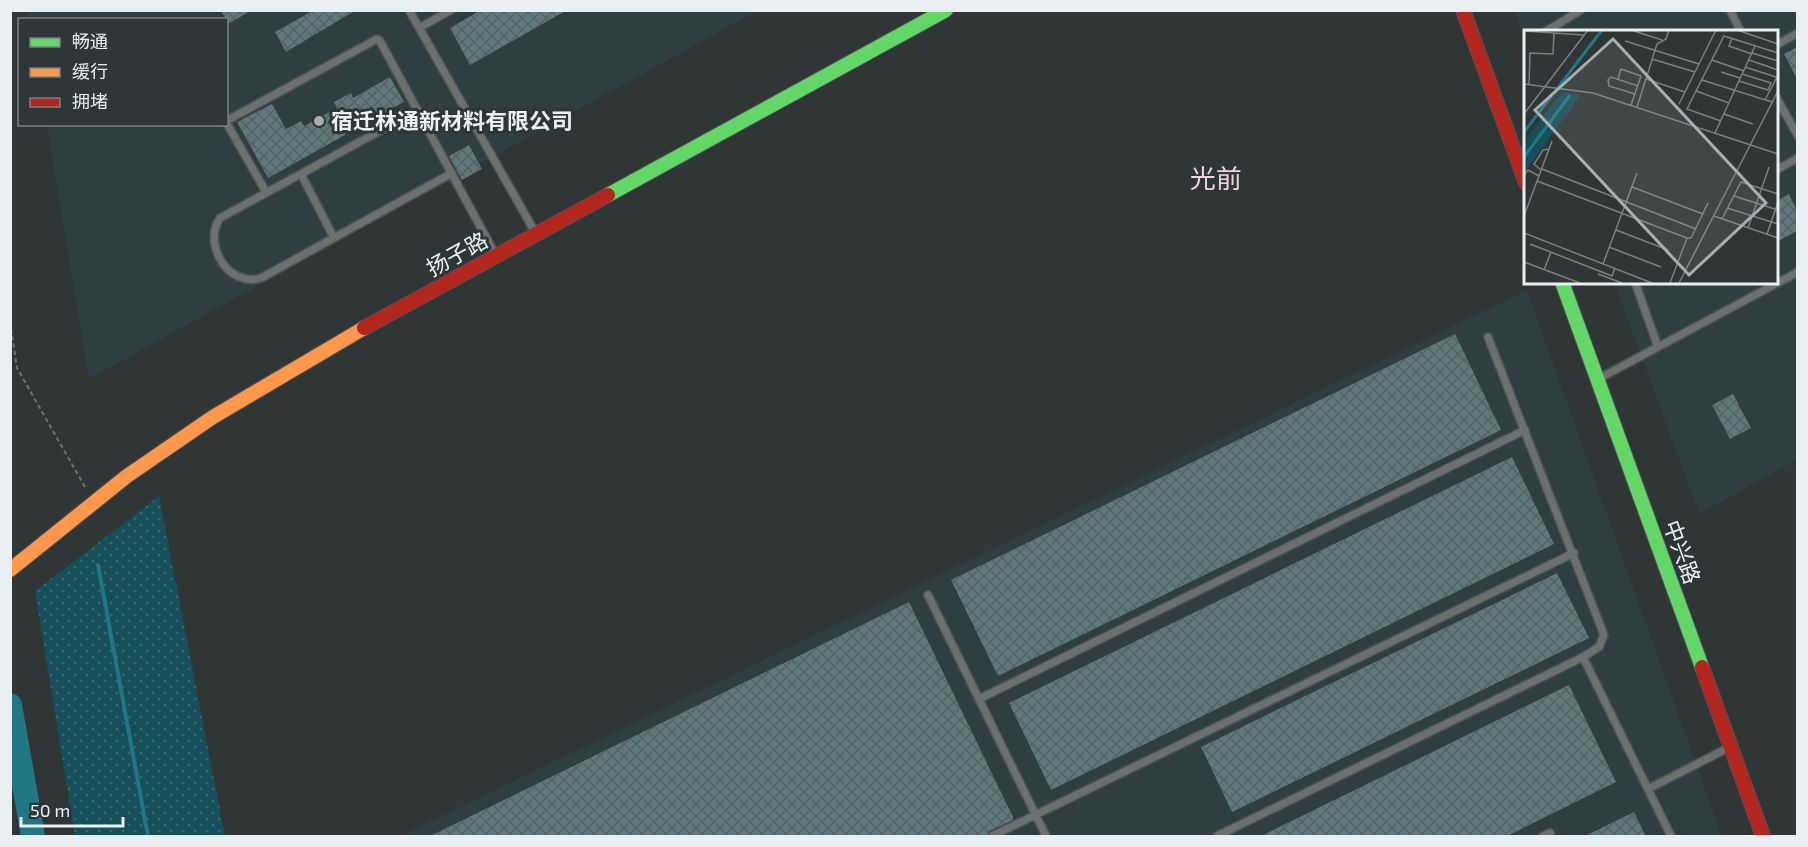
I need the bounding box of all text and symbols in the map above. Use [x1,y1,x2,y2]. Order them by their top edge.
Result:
legend [18,18,228,126]
text: 畅通 [72,30,108,52]
inset map [1524,30,1778,284]
text: 缓行 [72,60,108,82]
text: 拥堵 [72,90,108,112]
place label: 宿迁林通新材料有限公司 [331,107,573,133]
marker: 宿迁林通新材料有限公司 [312,114,326,128]
district label: 光前 [1190,162,1242,193]
street label: 扬子路 [421,226,492,280]
street label: 中兴路 [1659,516,1706,587]
scale bar [21,790,123,828]
text: 50 m [30,799,70,821]

